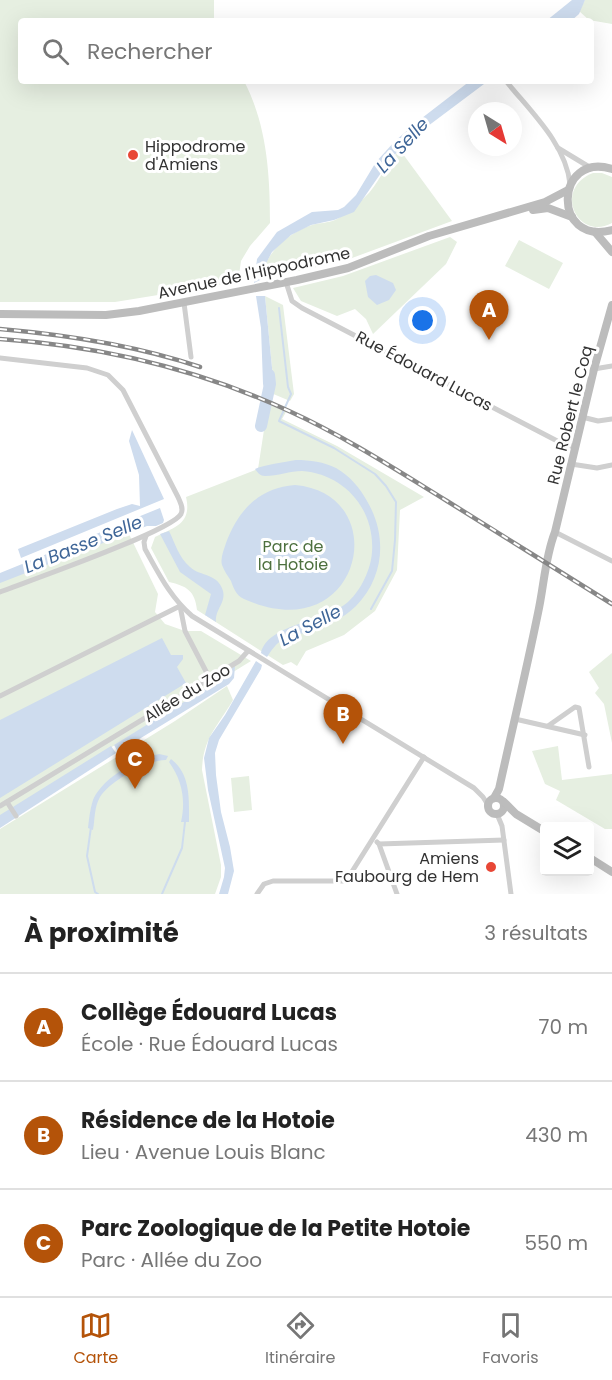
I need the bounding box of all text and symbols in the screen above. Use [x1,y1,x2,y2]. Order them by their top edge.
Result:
search box [18,18,594,84]
icon: search [39,35,72,68]
text: Rechercher [87,36,213,67]
north arrow [468,102,522,156]
water label: La Selle [370,112,434,178]
place label: Hippodrome d'Amiens [145,135,245,176]
marker: Hippodrome d'Amiens [126,148,140,162]
street label: Avenue de l'Hippodrome [156,241,352,305]
pin: A [470,290,508,340]
your location [408,306,437,335]
street label: Rue Édouard Lucas [352,325,496,417]
street label: Rue Robert le Coq [542,343,598,487]
water label: La Basse Selle [20,509,146,579]
park label: Parc de la Hotoie [258,535,328,576]
water label: La Selle [275,598,345,652]
street label: Allée du Zoo [139,658,235,728]
pin: B [324,694,362,744]
pin: C [116,740,154,789]
map controls [540,822,594,876]
button: layers [540,822,594,876]
place label: Amiens Faubourg de Hem [335,847,479,888]
marker: Amiens Faubourg de Hem [484,860,498,874]
text: À proximité [24,915,179,951]
text: 3 résultats [484,919,588,947]
text: Collège Édouard Lucas [81,997,337,1028]
text: A [36,1013,51,1041]
text: 70 m [539,1013,588,1041]
text: École · Rue Édouard Lucas [81,1030,338,1058]
text: Résidence de la Hotoie [81,1105,335,1136]
text: B [37,1121,50,1149]
text: 430 m [525,1121,588,1149]
text: Lieu · Avenue Louis Blanc [81,1138,326,1166]
text: Parc Zoologique de la Petite Hotoie [81,1213,470,1244]
text: C [36,1229,51,1257]
text: 550 m [524,1229,588,1257]
text: Parc · Allée du Zoo [81,1246,262,1274]
tab: Carte [73,1309,118,1370]
tab: Itinéraire [265,1309,335,1370]
tab: Favoris [482,1309,539,1370]

